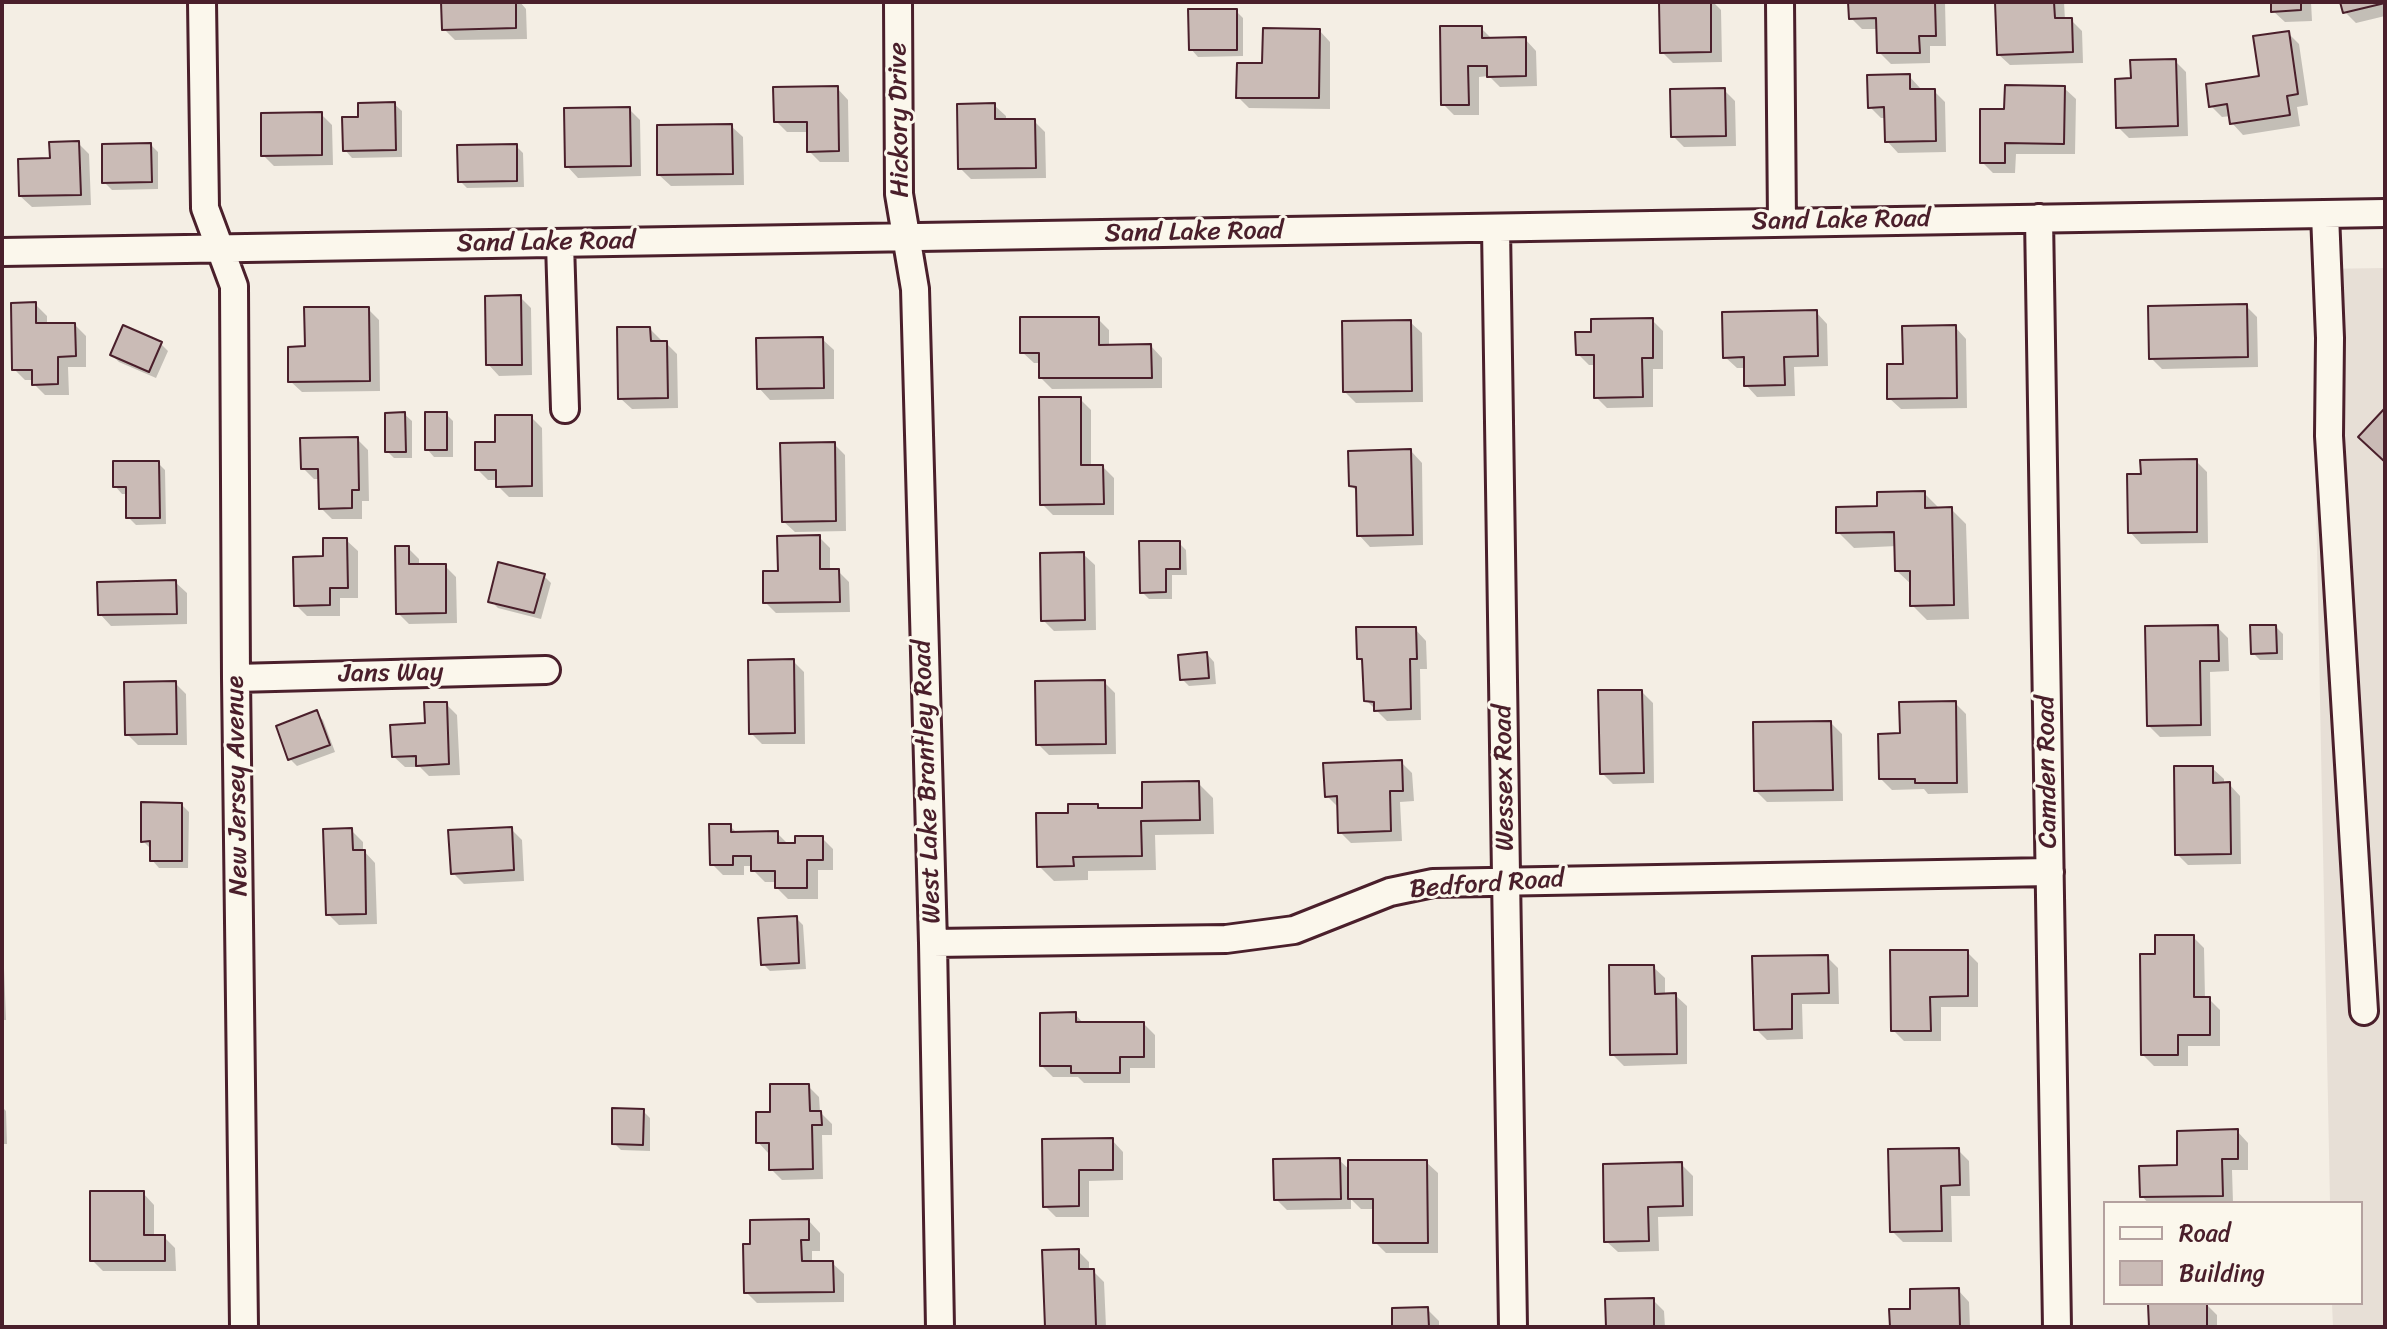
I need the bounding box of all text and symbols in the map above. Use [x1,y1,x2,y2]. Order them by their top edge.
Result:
street label: Hickory Drive [883,42,917,198]
street label: Sand Lake Road [1751,204,1931,238]
street label: Sand Lake Road [1104,216,1284,250]
street label: Sand Lake Road [456,226,636,260]
street label: West Lake Brantley Road [907,640,949,924]
street label: Jans Way [338,657,444,691]
street label: New Jersey Avenue [220,675,256,897]
street label: Camden Road [2031,695,2065,849]
street label: Wessex Road [1488,704,1522,852]
street label: Bedford Road [1409,864,1565,906]
legend [2103,1201,2363,1305]
text: Road [2179,1212,2230,1254]
text: Building [2179,1252,2265,1294]

